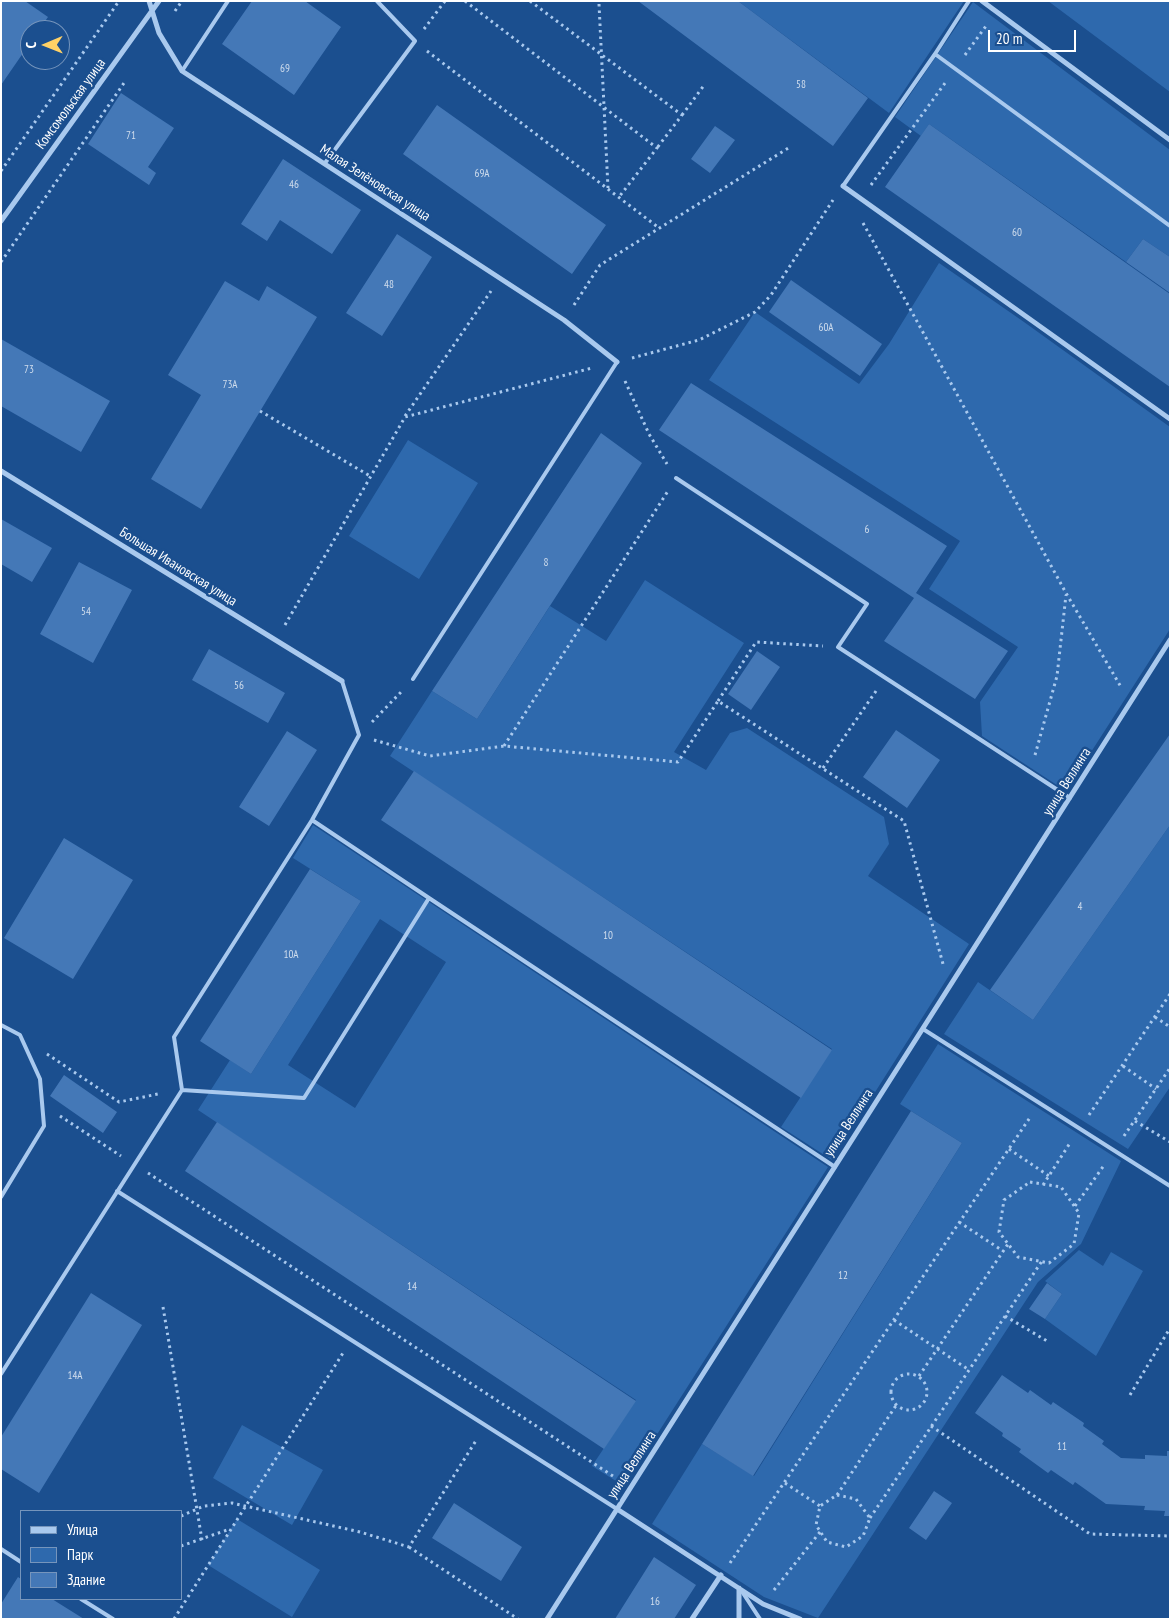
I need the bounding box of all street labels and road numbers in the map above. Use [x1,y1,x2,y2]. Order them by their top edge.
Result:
street label: Комсомольская улица [33,55,109,153]
street label: Малая Зелёновская улица [317,141,433,225]
street label: Большая Ивановская улица [116,524,240,610]
street label: улица Веллинга [1039,745,1095,819]
street label: улица Веллинга [821,1086,877,1160]
street label: улица Веллинга [604,1428,660,1502]

